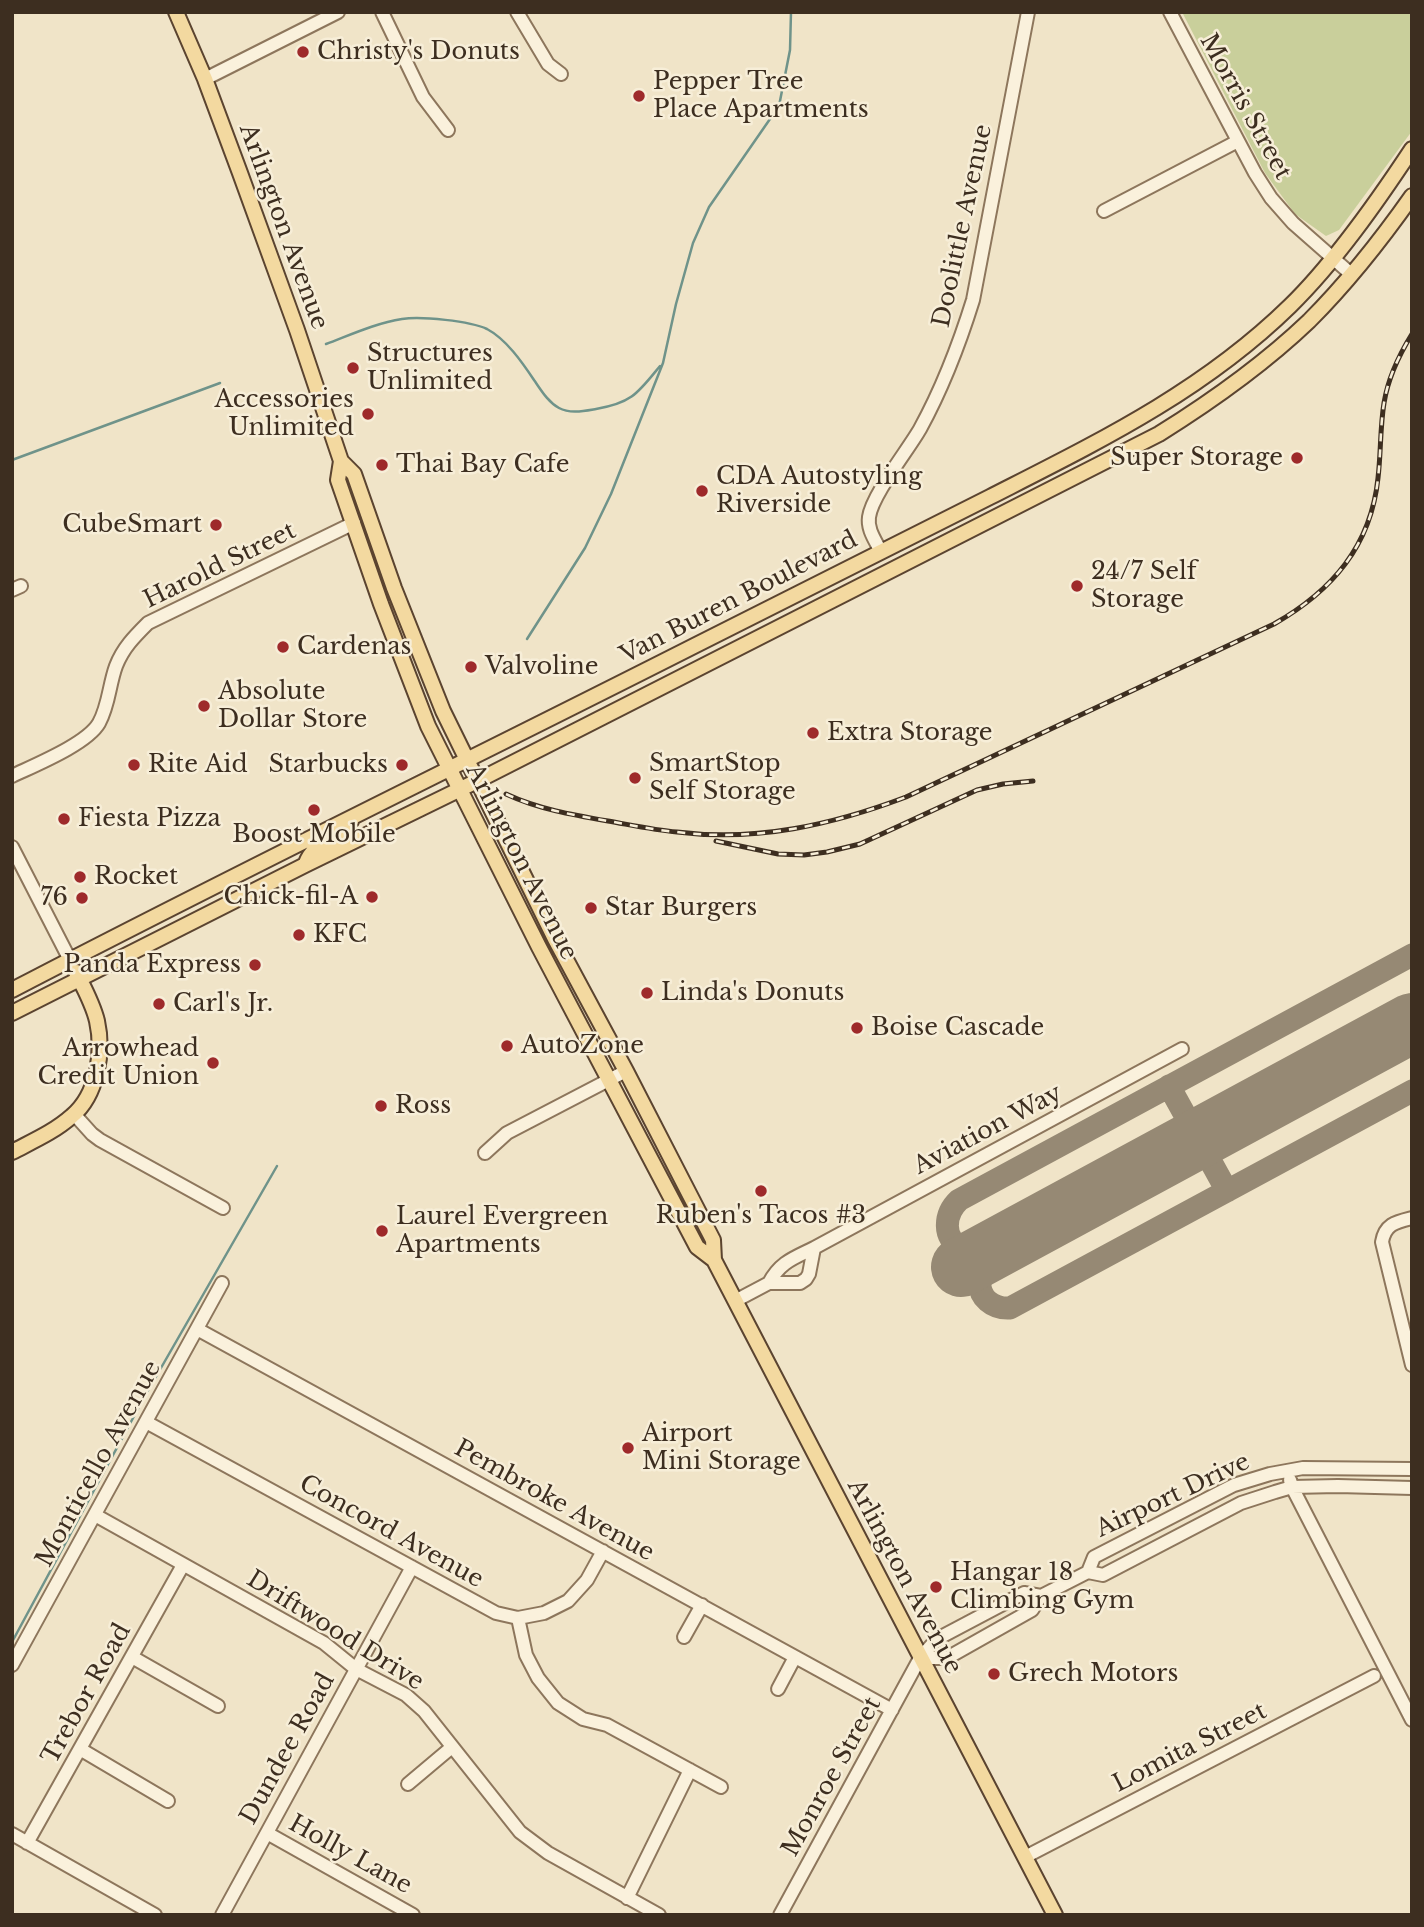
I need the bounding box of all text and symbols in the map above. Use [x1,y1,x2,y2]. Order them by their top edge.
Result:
street label: Morris Street [1193,29,1297,185]
place label: Christy's Donuts [317,38,520,66]
marker: Christy's Donuts [295,44,311,60]
place label: Pepper Tree Place Apartments [653,68,869,124]
marker: Pepper Tree Place Apartments [631,88,647,104]
street label: Arlington Avenue [232,120,334,334]
street label: Doolittle Avenue [927,122,999,330]
place label: Structures Unlimited [367,340,493,396]
marker: Structures Unlimited [345,360,361,376]
place label: Accessories Unlimited [215,386,354,442]
marker: Accessories Unlimited [360,406,376,422]
place label: Super Storage [1110,444,1283,472]
marker: Super Storage [1289,450,1305,466]
place label: Thai Bay Cafe [396,451,569,479]
marker: Thai Bay Cafe [374,457,390,473]
place label: CDA Autostyling Riverside [716,463,922,519]
marker: CDA Autostyling Riverside [694,483,710,499]
place label: CubeSmart [62,511,202,539]
street label: Harold Street [139,517,301,615]
marker: CubeSmart [208,517,224,533]
street label: Van Buren Boulevard [616,526,862,670]
place label: 24/7 Self Storage [1091,558,1197,614]
marker: 24/7 Self Storage [1069,578,1085,594]
place label: Cardenas [297,633,411,661]
marker: Cardenas [275,639,291,655]
place label: Valvoline [485,653,599,681]
marker: Valvoline [463,659,479,675]
place label: Absolute Dollar Store [218,678,367,734]
marker: Absolute Dollar Store [196,698,212,714]
place label: Extra Storage [827,719,993,747]
marker: Extra Storage [805,725,821,741]
place label: SmartStop Self Storage [649,750,796,806]
place label: Rite Aid [148,751,248,779]
place label: Starbucks [269,751,388,779]
marker: Rite Aid [126,757,142,773]
marker: Starbucks [394,757,410,773]
street label: Arlington Avenue [459,759,583,965]
marker: SmartStop Self Storage [627,770,643,786]
marker: Boost Mobile [306,802,322,818]
place label: Fiesta Pizza [78,805,221,833]
marker: Fiesta Pizza [56,811,72,827]
place label: Boost Mobile [232,821,396,849]
place label: Rocket [94,863,178,891]
marker: Rocket [72,869,88,885]
place label: Chick-fil-A [224,883,358,911]
place label: 76 [41,884,68,912]
marker: Chick-fil-A [364,889,380,905]
marker: 76 [74,890,90,906]
place label: Star Burgers [605,894,757,922]
marker: Star Burgers [583,900,599,916]
place label: KFC [313,921,367,949]
marker: KFC [291,927,307,943]
place label: Panda Express [64,951,241,979]
marker: Panda Express [247,957,263,973]
place label: Linda's Donuts [661,979,844,1007]
marker: Linda's Donuts [639,985,655,1001]
place label: Carl's Jr. [173,990,273,1018]
marker: Carl's Jr. [151,996,167,1012]
place label: Boise Cascade [871,1014,1044,1042]
marker: Boise Cascade [849,1020,865,1036]
place label: AutoZone [521,1032,644,1060]
place label: Arrowhead Credit Union [38,1035,199,1091]
marker: AutoZone [499,1038,515,1054]
marker: Arrowhead Credit Union [205,1055,221,1071]
street label: Aviation Way [909,1079,1067,1181]
place label: Ross [395,1092,451,1120]
marker: Ross [373,1098,389,1114]
marker: Ruben's Tacos #3 [753,1183,769,1199]
place label: Ruben's Tacos #3 [656,1202,866,1230]
place label: Laurel Evergreen Apartments [396,1203,608,1259]
marker: Laurel Evergreen Apartments [374,1223,390,1239]
street label: Monticello Avenue [30,1356,168,1572]
place label: Airport Mini Storage [642,1420,801,1476]
street label: Pembroke Avenue [449,1434,659,1568]
marker: Airport Mini Storage [620,1440,636,1456]
street label: Airport Drive [1092,1448,1254,1544]
street label: Concord Avenue [294,1470,488,1594]
street label: Arlington Avenue [840,1475,968,1679]
place label: Hangar 18 Climbing Gym [950,1559,1134,1615]
street label: Driftwood Drive [241,1565,429,1697]
marker: Hangar 18 Climbing Gym [928,1579,944,1595]
street label: Trebor Road [37,1619,137,1769]
place label: Grech Motors [1008,1660,1178,1688]
marker: Grech Motors [986,1666,1002,1682]
street label: Dundee Road [235,1668,341,1830]
street label: Monroe Street [776,1692,888,1862]
street label: Lomita Street [1108,1697,1272,1799]
street label: Holly Lane [284,1809,416,1901]

